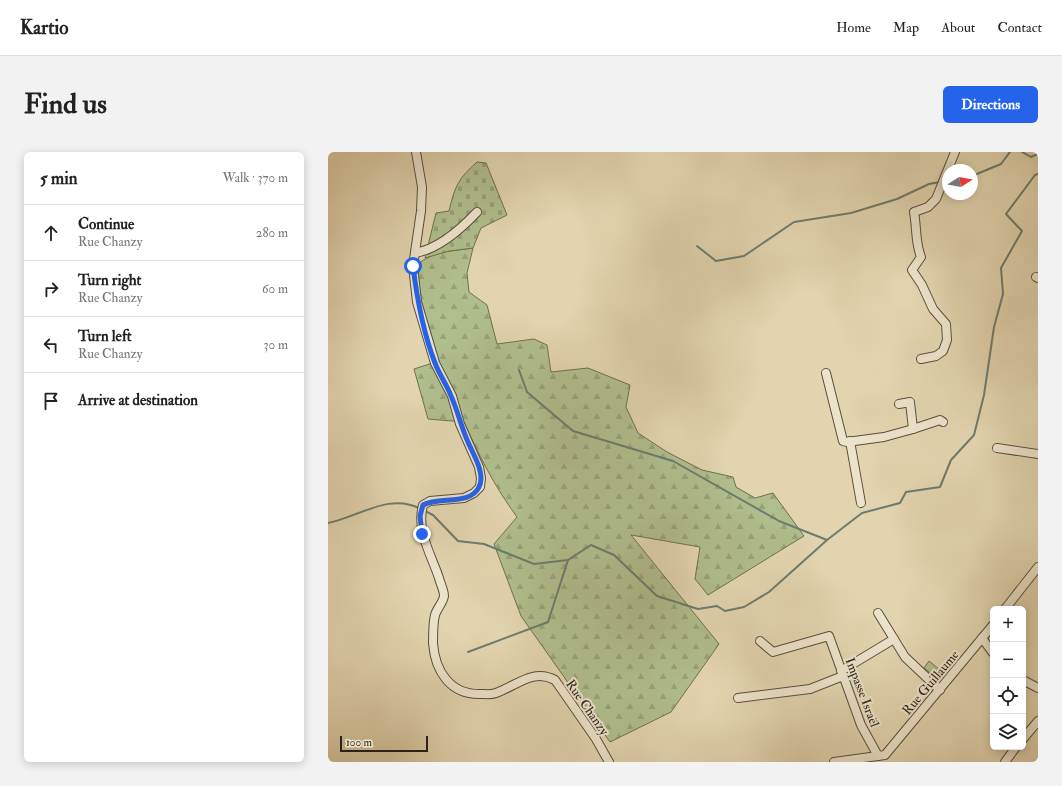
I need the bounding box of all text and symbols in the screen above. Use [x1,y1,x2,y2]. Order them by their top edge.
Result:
text: Kartio [20,16,68,40]
text: Home [836,19,871,36]
text: Map [893,19,919,36]
text: About [941,19,975,36]
text: Contact [997,19,1042,36]
button: Directions [943,86,1038,123]
text: Find us [24,87,107,122]
north arrow [942,164,978,200]
text: 5 min [40,168,78,189]
text: Walk · 370 m [223,170,288,186]
text: Continue [78,215,134,234]
icon: ahead [40,222,62,244]
text: 280 m [256,225,288,241]
text: Rue Chanzy [78,234,142,250]
route start [404,257,422,275]
text: Turn right [78,271,141,290]
icon: right [40,278,62,300]
text: 60 m [262,281,288,297]
text: Rue Chanzy [78,290,142,306]
text: Turn left [78,327,132,346]
icon: left [40,334,62,356]
text: 30 m [264,337,288,353]
text: Rue Chanzy [78,346,142,362]
icon: arrive [40,390,62,412]
text: Arrive at destination [78,391,198,410]
route end [413,525,431,543]
map controls [990,606,1026,750]
button: + [990,606,1026,642]
button: − [990,642,1026,678]
street label: Rue Guillaume [899,647,963,718]
street label: Impasse Israël [841,655,883,730]
street label: Rue Chanzy [561,677,612,739]
button: locate [990,678,1026,714]
button: layers [990,714,1026,750]
scale bar [340,734,428,753]
text: 100 m [346,736,372,749]

